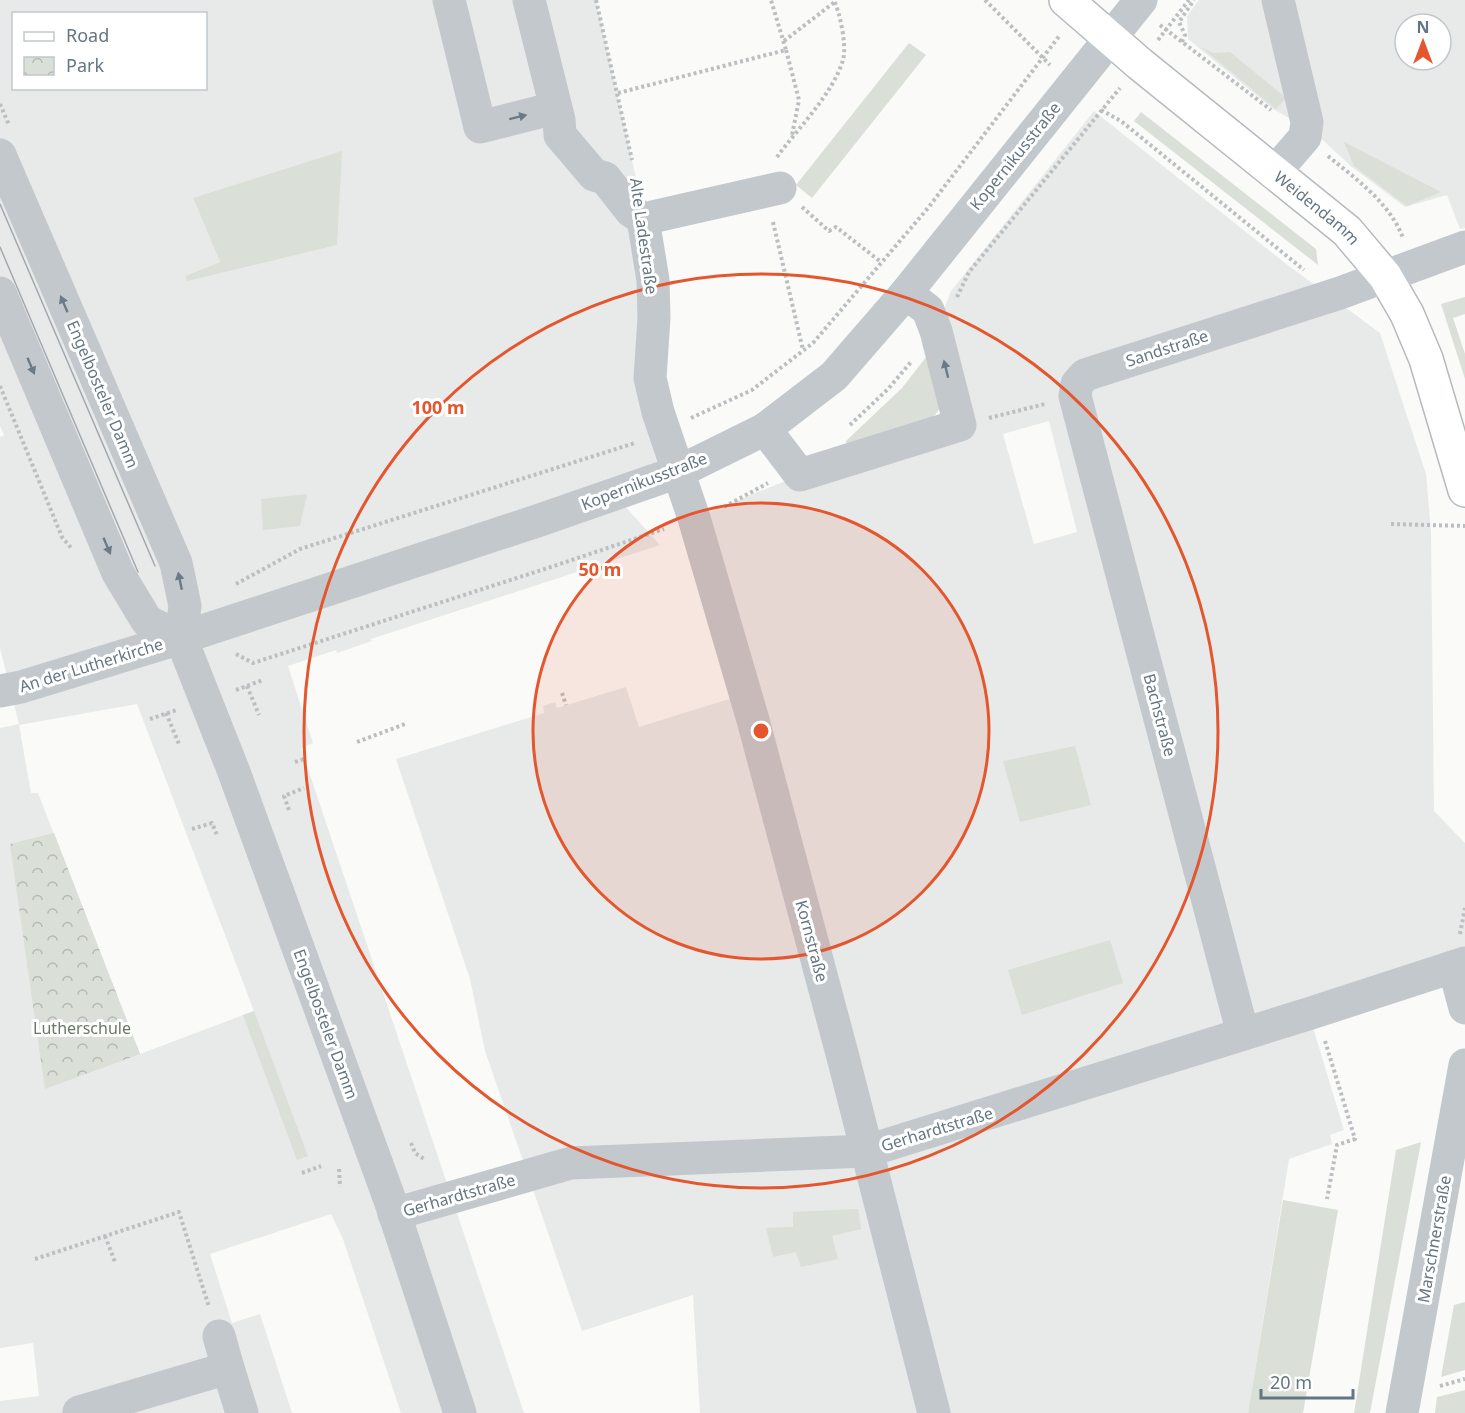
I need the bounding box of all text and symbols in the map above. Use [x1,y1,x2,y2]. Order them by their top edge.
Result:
legend [12,12,207,90]
north arrow [1393,12,1453,72]
text: N [1416,16,1430,38]
text: Road [66,23,109,47]
text: Park [66,53,104,77]
street label: Kopernikusstraße [965,97,1065,215]
one-way arrow [508,112,527,122]
street label: Weidendamm [1270,166,1365,249]
street label: Alte Ladestraße [625,176,663,296]
one-way arrow [59,295,69,313]
street label: Engelbosteler Damm [62,317,144,471]
street label: Sandstraße [1123,324,1211,372]
one-way arrow [27,357,36,375]
one-way arrow [941,360,950,378]
text: 100 m [411,395,465,419]
street label: Kopernikusstraße [578,447,710,515]
one-way arrow [102,537,111,554]
text: 50 m [579,557,621,581]
one-way arrow [175,571,184,590]
street label: An der Lutherkirche [17,633,165,697]
street label: Bachstraße [1138,671,1182,759]
centre of rings [751,721,771,741]
street label: Kornstraße [791,898,833,984]
street label: Engelbosteler Damm [289,946,363,1102]
park label: Lutherschule [33,1017,131,1039]
street label: Gerhardtstraße [878,1102,996,1156]
street label: Gerhardtstraße [400,1168,518,1222]
street label: Marschnerstraße [1412,1174,1456,1304]
scale bar [1261,1362,1352,1400]
text: 20 m [1270,1370,1312,1394]

